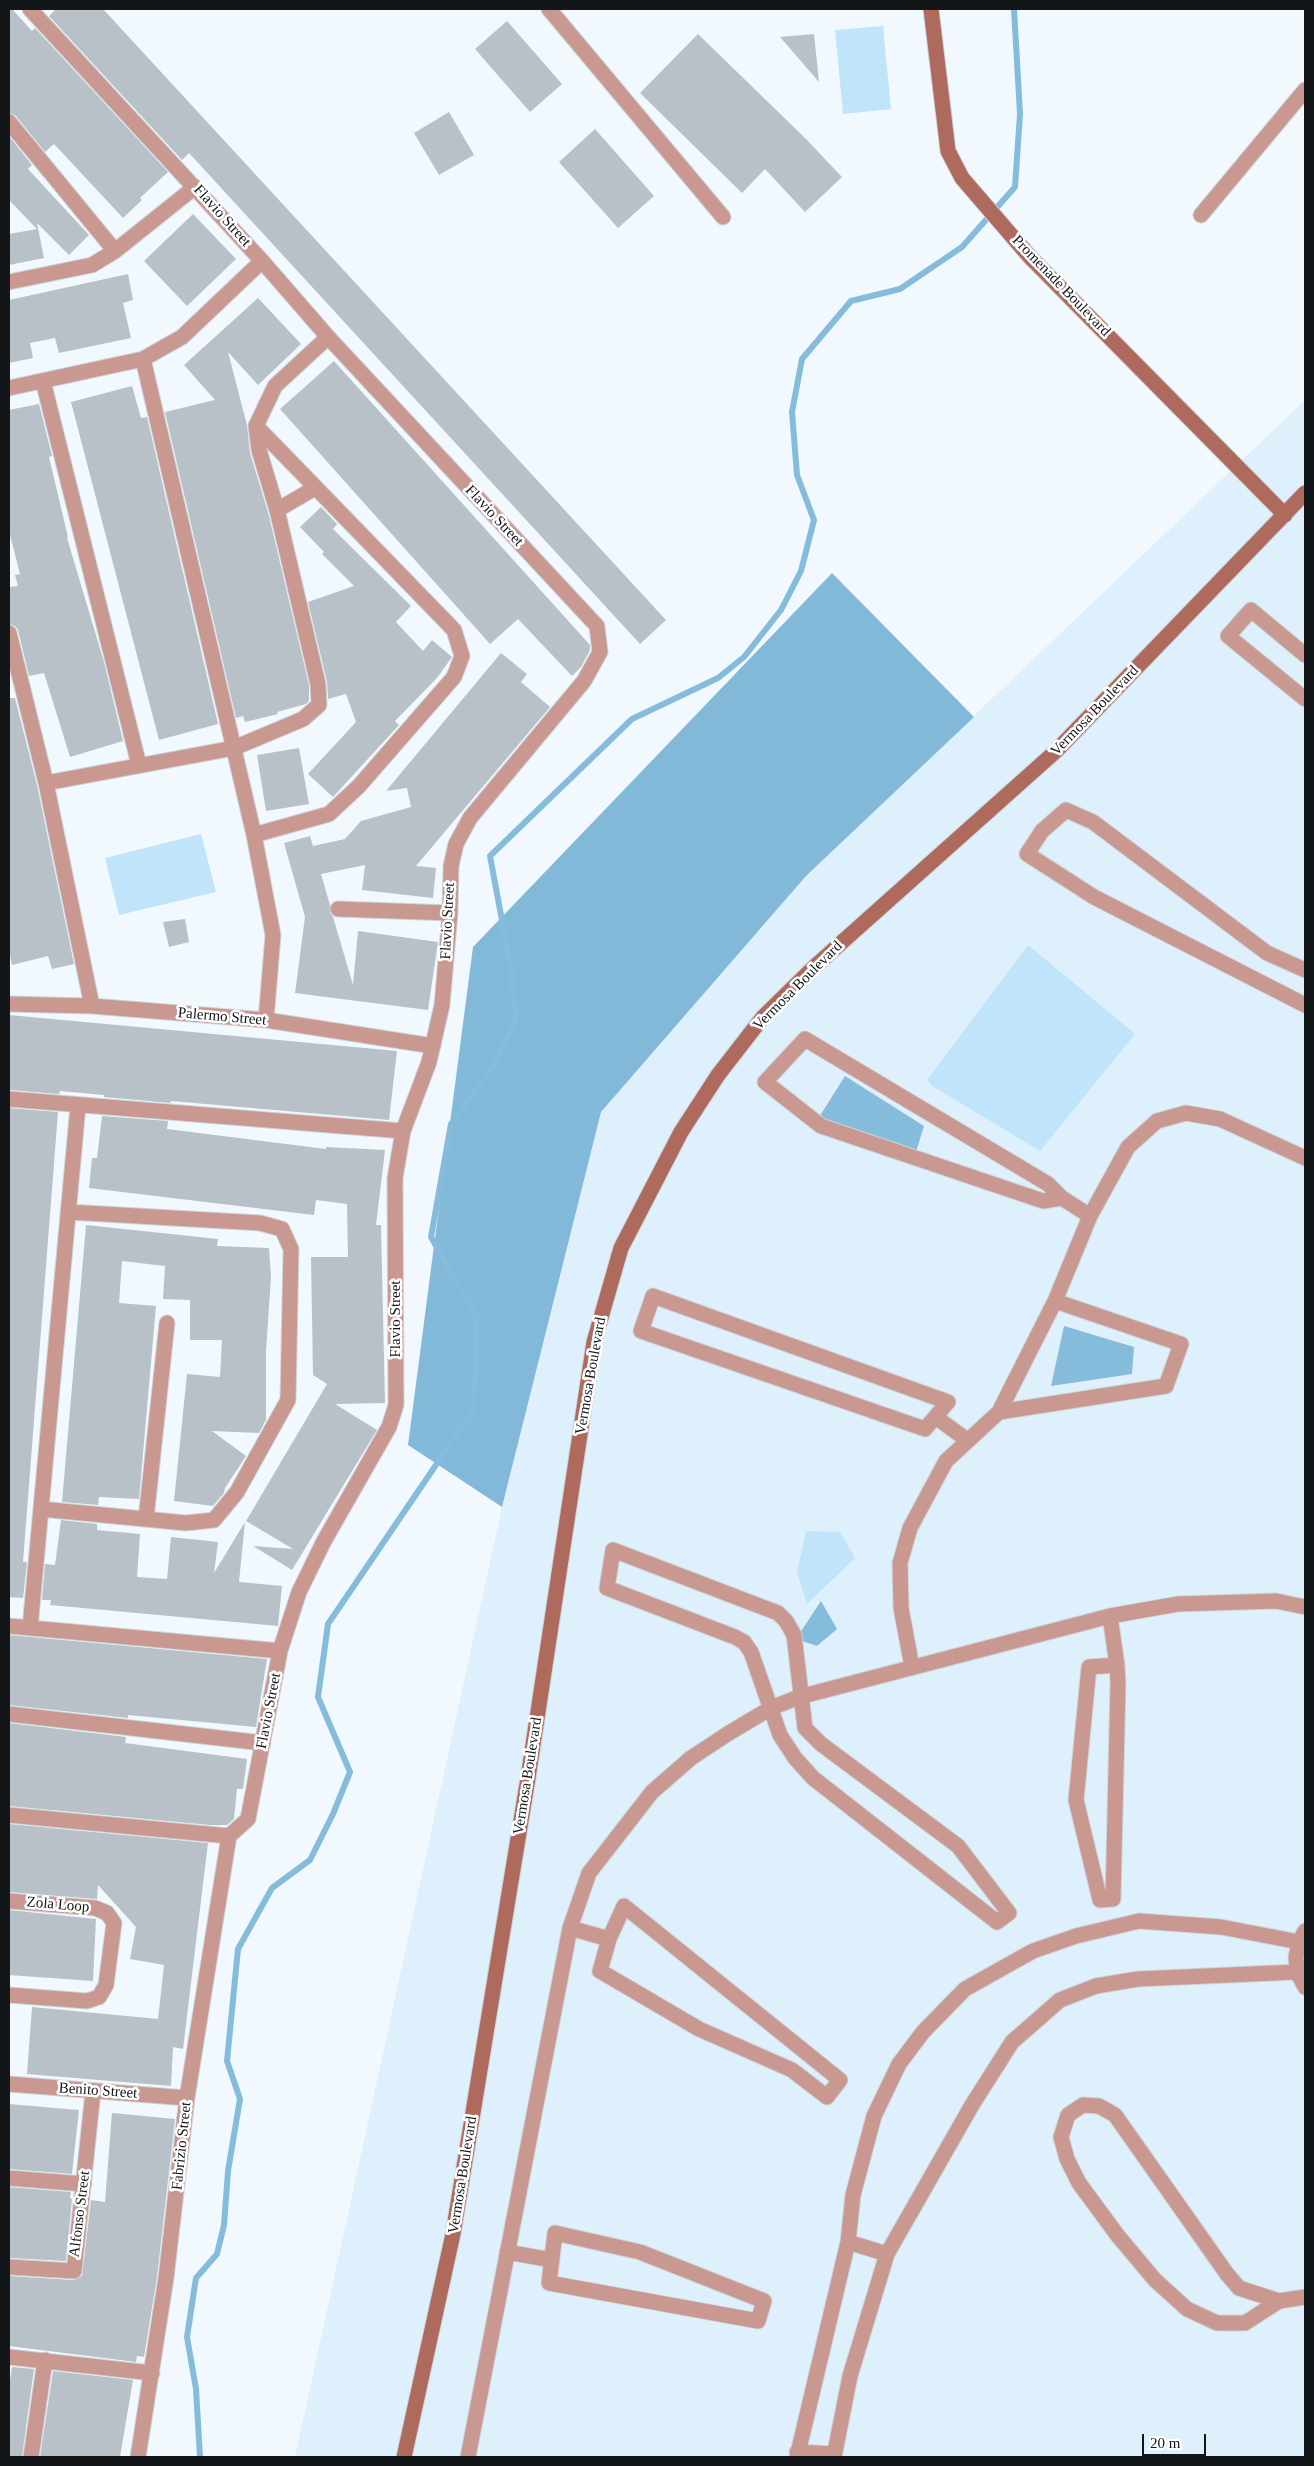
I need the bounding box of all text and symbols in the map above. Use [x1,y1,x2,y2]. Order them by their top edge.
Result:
street label: Flavio Street [190,181,254,251]
street label: Promenade Boulevard [1008,232,1114,340]
street label: Flavio Street [461,482,527,550]
street label: Vermosa Boulevard [1047,662,1143,760]
street label: Flavio Street [437,882,459,960]
street label: Vermosa Boulevard [750,938,846,1034]
street label: Palermo Street [177,1004,267,1030]
street label: Flavio Street [387,1280,405,1358]
street label: Vermosa Boulevard [572,1316,610,1436]
street label: Flavio Street [253,1671,285,1751]
street label: Vermosa Boulevard [510,1716,546,1836]
street label: Zola Loop [26,1893,90,1917]
street label: Benito Street [58,2079,138,2103]
street label: Fabrizio Street [168,2101,196,2191]
street label: Vermosa Boulevard [445,2115,481,2235]
street label: Alfonso Street [66,2170,94,2258]
scale bar [1144,2424,1208,2456]
text: 20 m [1150,2435,1180,2451]

